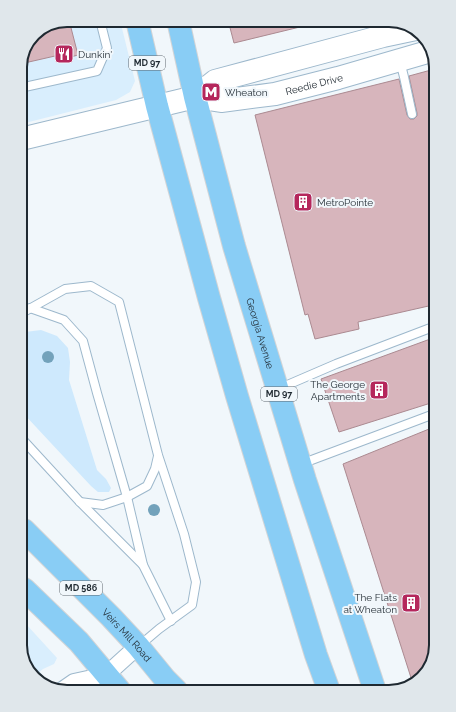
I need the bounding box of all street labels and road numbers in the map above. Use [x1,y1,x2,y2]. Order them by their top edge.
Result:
road number: MD 97 [129,56,165,70]
street label: Reedie Drive [284,72,344,97]
street label: Georgia Avenue [244,297,276,370]
road number: MD 97 [261,387,297,401]
road number: MD 586 [60,581,102,595]
street label: Veirs Mill Road [100,606,153,664]

